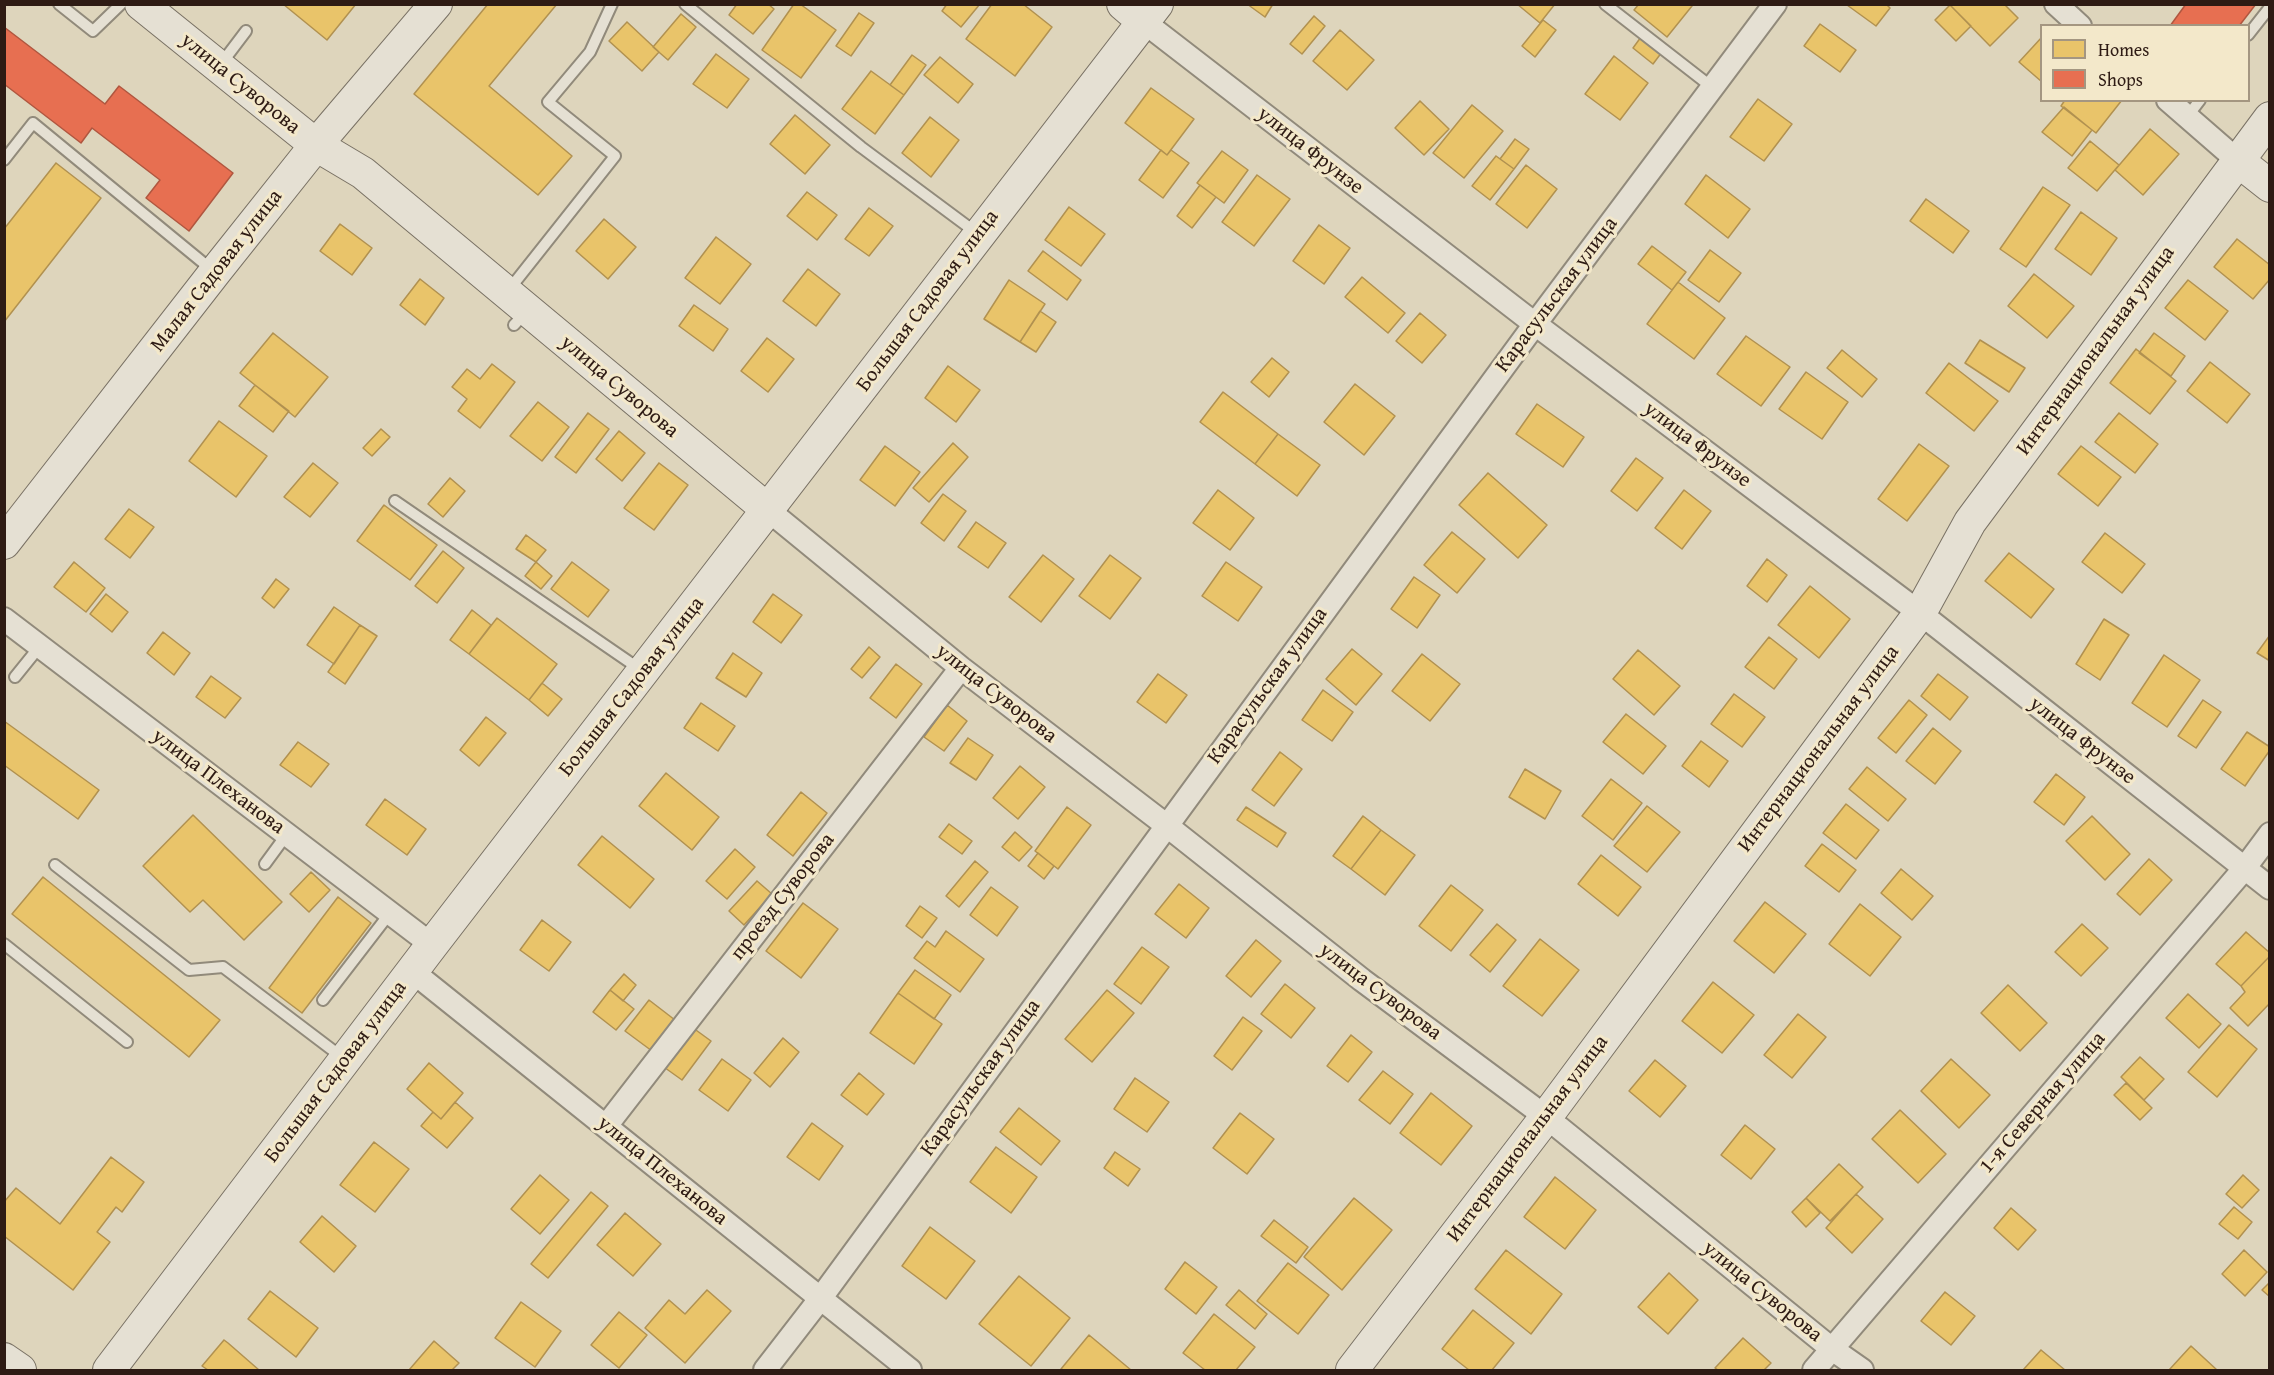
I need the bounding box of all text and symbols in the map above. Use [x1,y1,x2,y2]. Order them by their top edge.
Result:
legend [2040,24,2250,102]
street label: улица Суворова [175,28,305,140]
text: Homes [2098,36,2149,63]
text: Shops [2098,66,2143,93]
street label: улица Фрунзе [1252,102,1368,200]
street label: Малая Садовая улица [146,185,288,357]
street label: Большая Садовая улица [851,205,1005,397]
street label: Карасульская улица [1490,212,1624,378]
street label: Интернациональная улица [2012,241,2180,461]
street label: улица Суворова [555,330,683,444]
street label: улица Фрунзе [1638,396,1756,494]
street label: Большая Садовая улица [554,592,710,782]
street label: Карасульская улица [1203,603,1333,769]
street label: улица Суворова [930,639,1062,749]
street label: Интернациональная улица [1733,640,1905,858]
street label: улица Фрунзе [2024,692,2140,790]
street label: улица Плеханова [146,724,290,840]
street label: проезд Суворова [726,828,840,966]
street label: улица Суворова [1314,938,1446,1046]
street label: Большая Садовая улица [259,976,413,1168]
street label: Карасульская улица [916,995,1046,1161]
street label: 1-я Северная улица [1975,1027,2111,1179]
street label: Интернациональная улица [1442,1030,1614,1248]
street label: улица Плеханова [592,1111,732,1231]
street label: улица Суворова [1697,1236,1827,1348]

